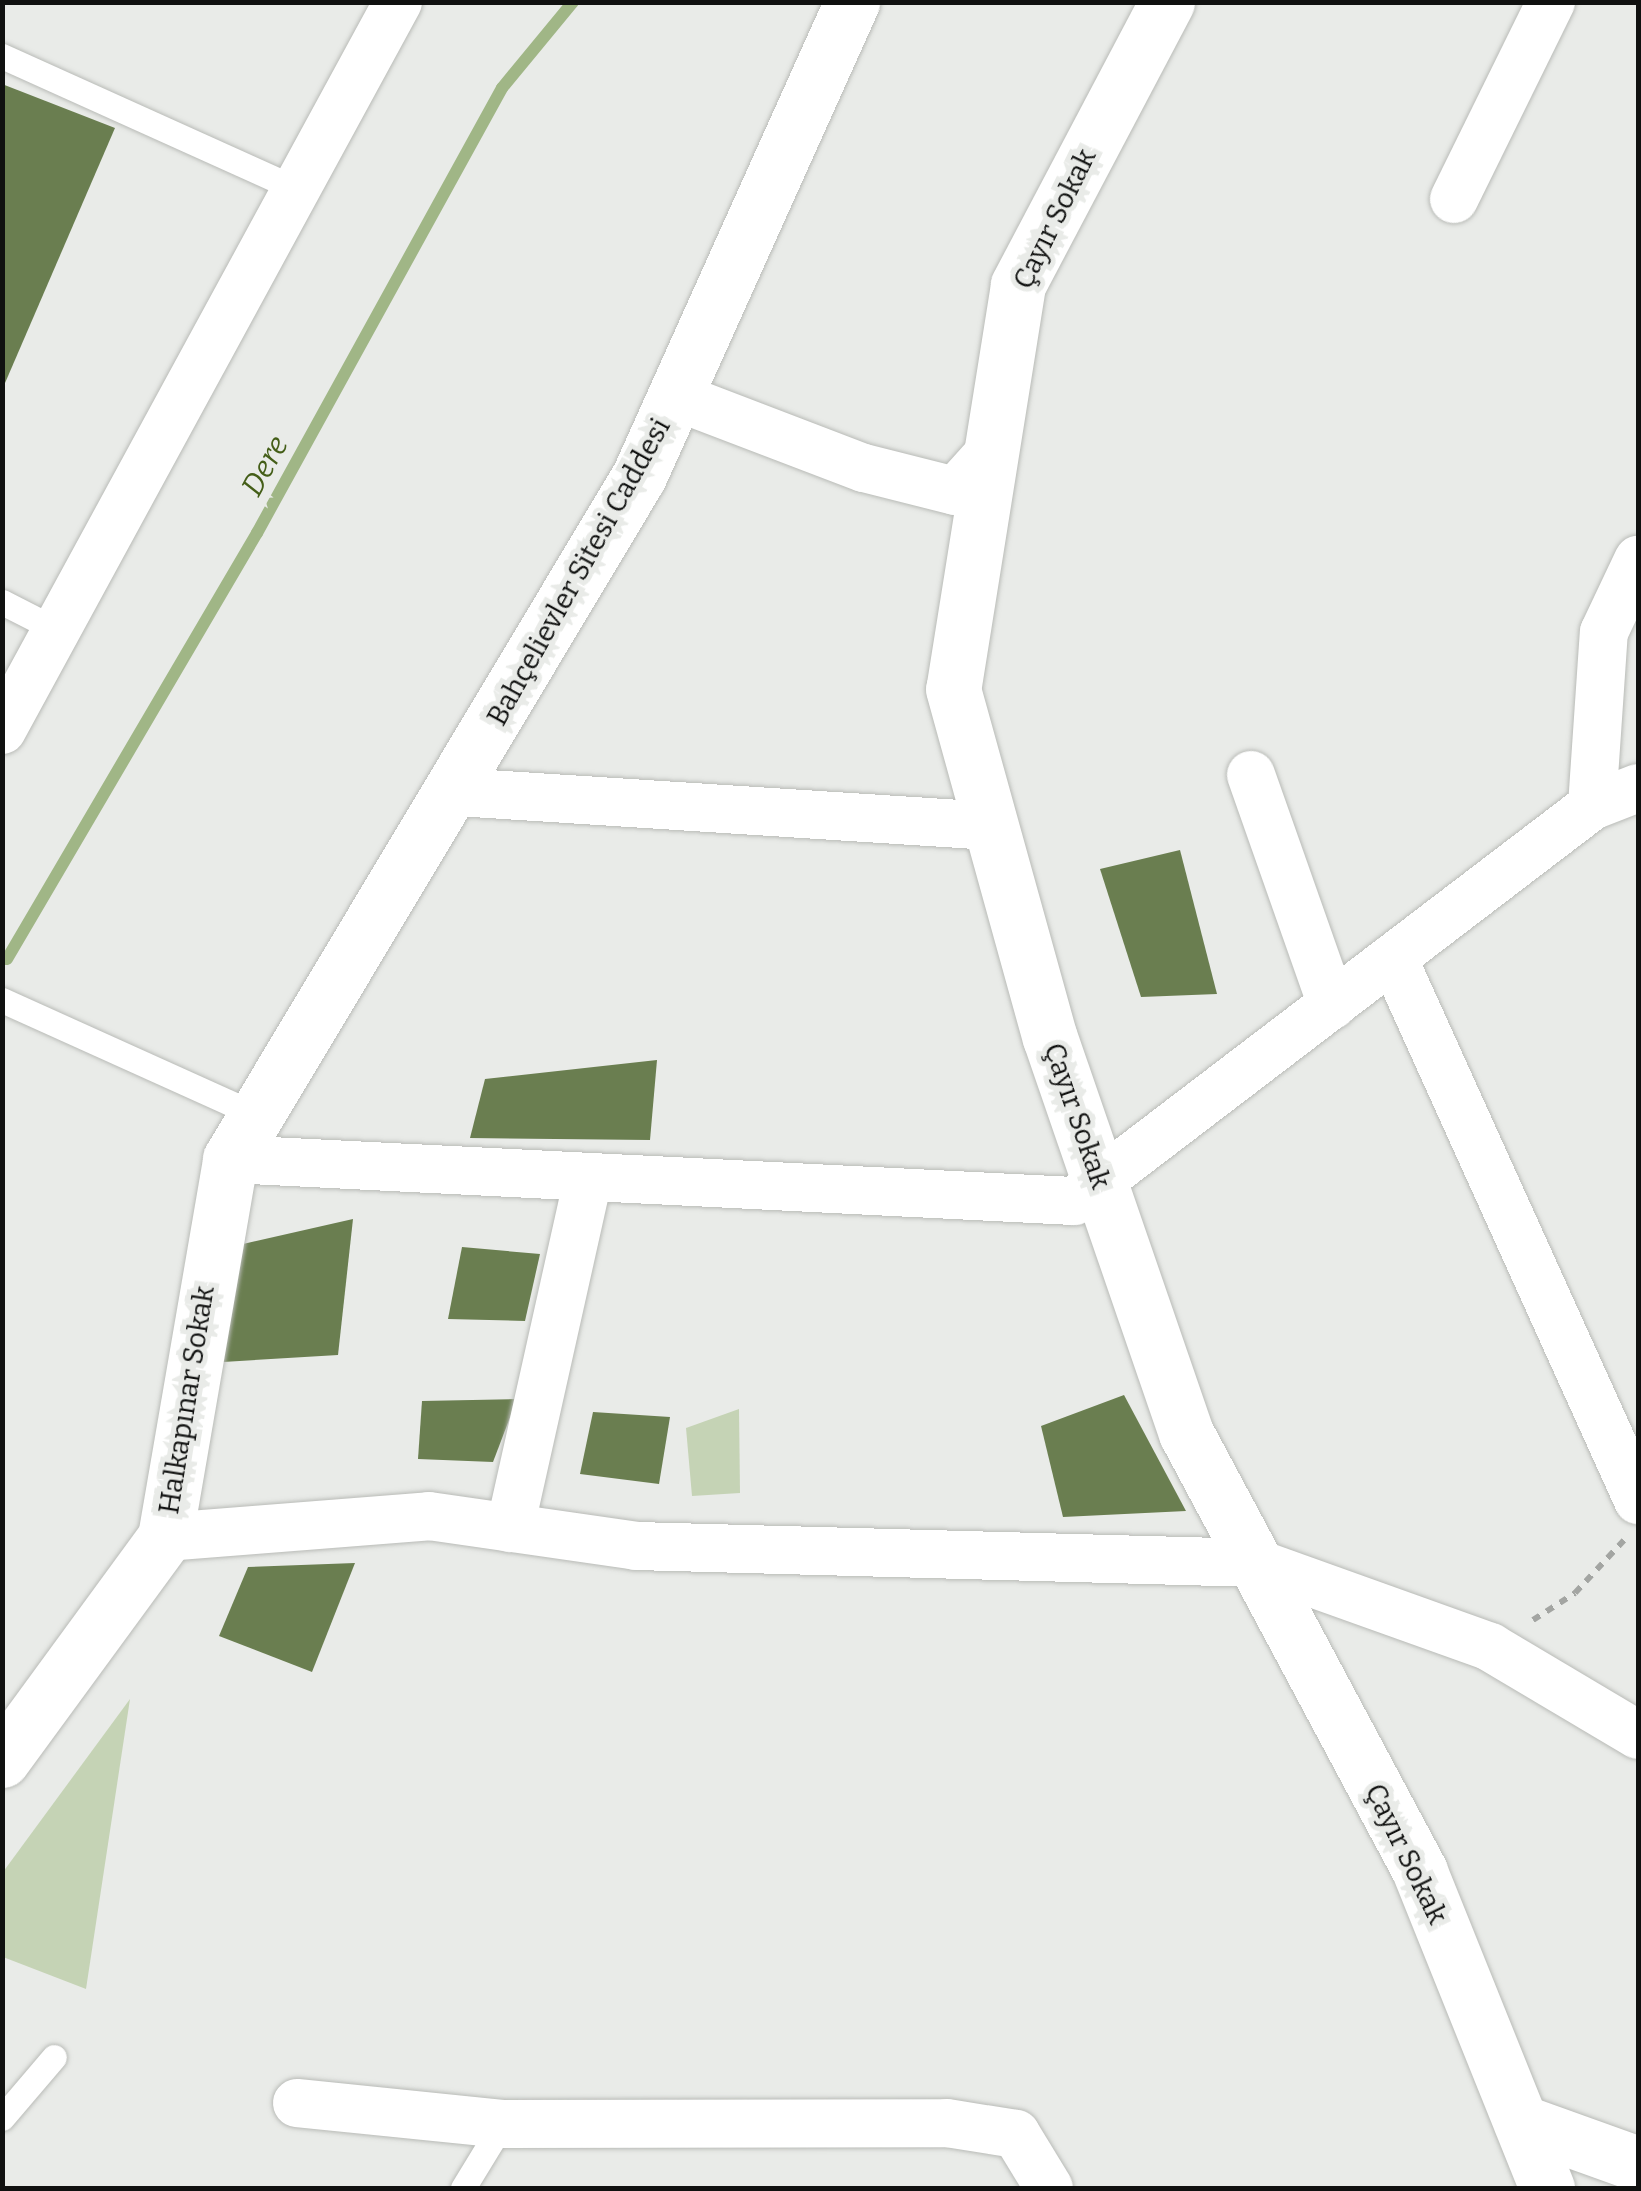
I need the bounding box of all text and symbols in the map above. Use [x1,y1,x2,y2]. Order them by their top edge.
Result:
street label: Çayır Sokak [1007,143,1103,295]
street label: Bahçelievler Sitesi Caddesi [480,413,678,731]
water label: Dere [234,430,296,502]
street label: Çayır Sokak [1036,1039,1118,1193]
street label: Halkapınar Sokak [152,1284,222,1516]
street label: Çayır Sokak [1358,1778,1454,1930]

